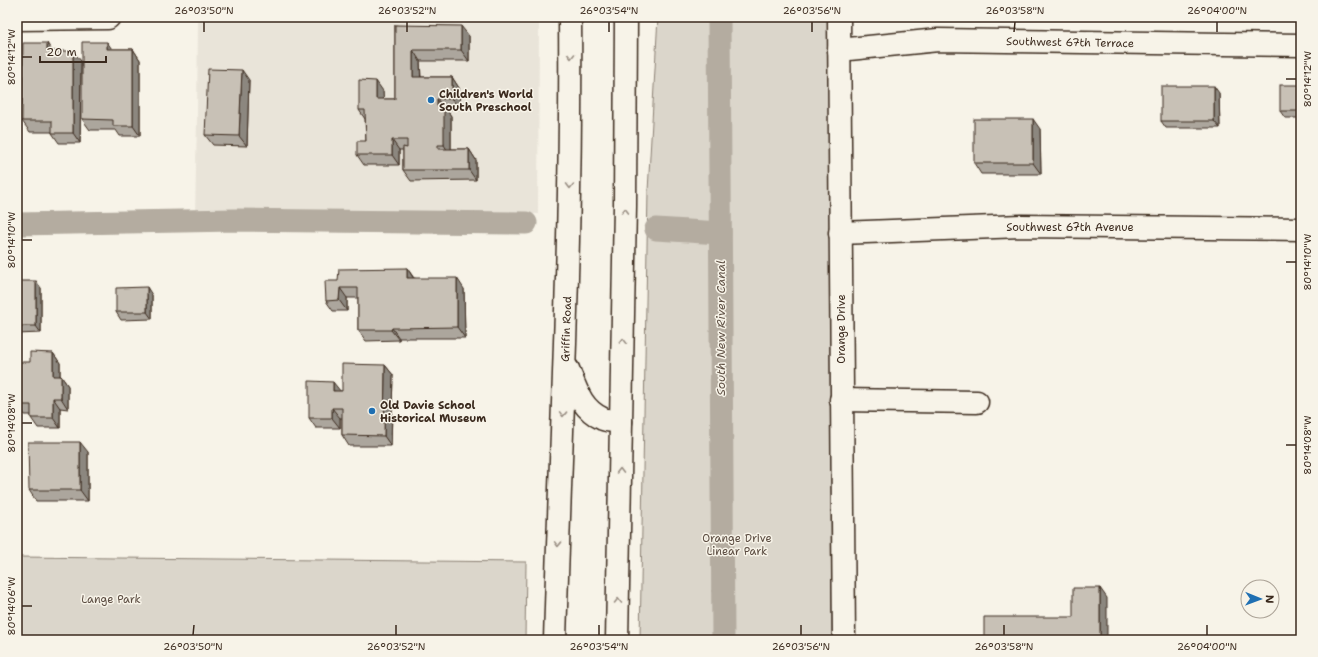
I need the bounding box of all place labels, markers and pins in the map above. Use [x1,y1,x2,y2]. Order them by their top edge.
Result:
place label: Children's World South Preschool [439,87,533,115]
marker: Children's World South Preschool [426,95,436,105]
place label: Old Davie School Historical Museum [380,398,486,426]
marker: Old Davie School Historical Museum [367,406,377,416]

